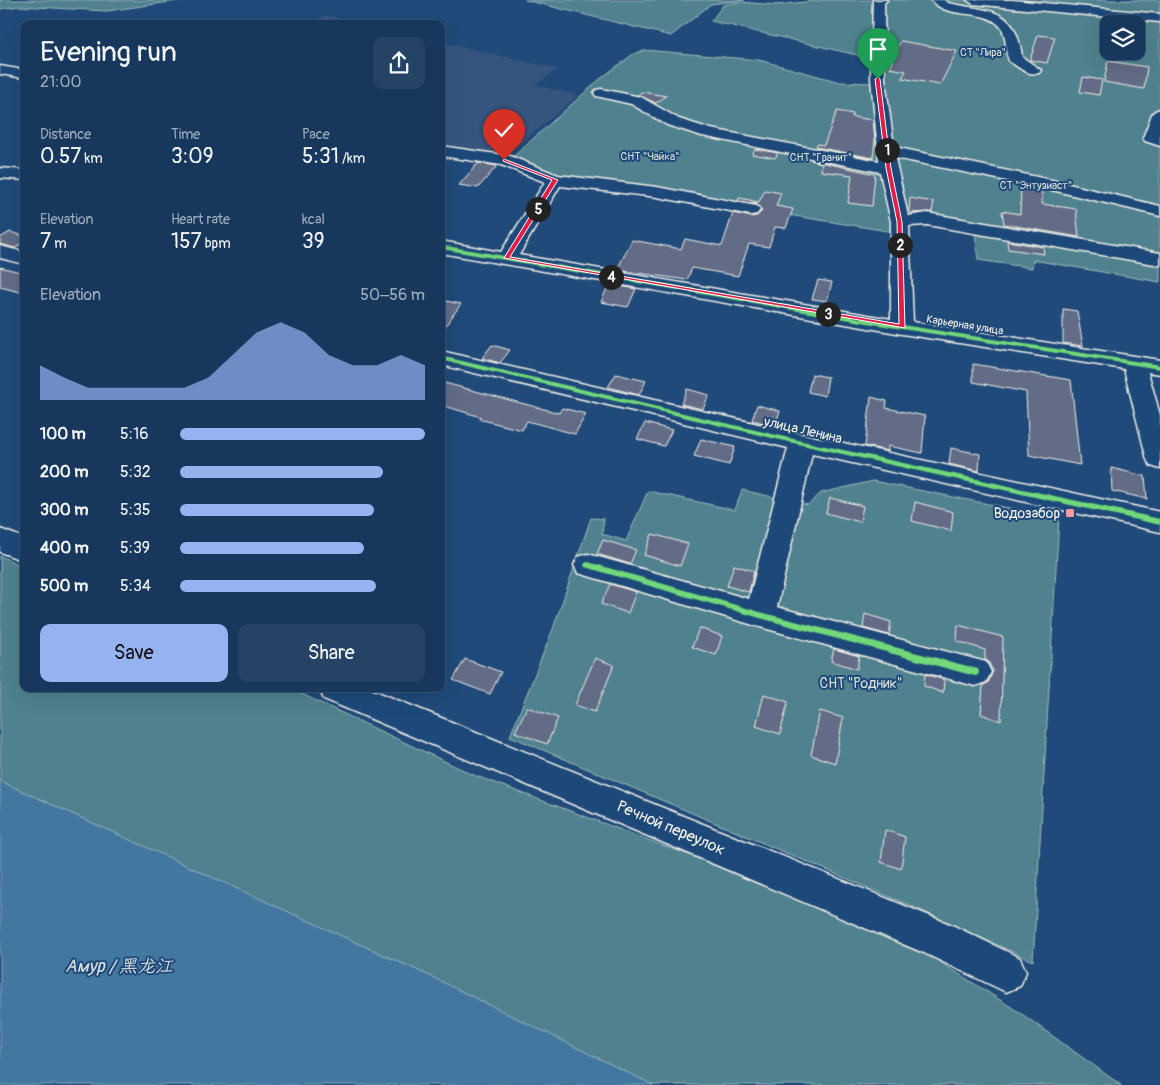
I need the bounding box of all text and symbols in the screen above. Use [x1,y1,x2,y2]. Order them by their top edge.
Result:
map controls [1100,15,1145,60]
button: layers [1100,15,1145,60]
pin [857,28,899,79]
text: Evening run [40,35,177,70]
icon: arrive [864,35,892,63]
button: share [373,37,425,89]
park label: СТ "Лира" [960,46,1006,59]
text: 21:00 [40,72,81,92]
pin [483,109,525,160]
icon: check [490,116,518,144]
text: Distance [40,126,91,143]
text: Time [171,126,200,143]
text: Pace [302,126,330,143]
pin: 1 [874,138,900,162]
text: 1 [885,142,890,159]
text: 0.57 [40,143,81,170]
text: 3:09 [171,143,213,170]
text: 5:31 [302,143,339,170]
text: km [81,150,103,167]
text: /km [339,150,365,167]
park label: СНТ "Чайка" [621,150,679,163]
park label: СНТ "Гранит" [790,151,852,164]
park label: СТ "Энтузиаст" [1000,179,1072,192]
pin: 5 [526,196,550,222]
text: 5 [535,201,542,218]
text: Elevation [40,211,93,228]
text: Heart rate [171,211,230,228]
text: kcal [302,211,325,228]
text: 7 [40,228,51,255]
text: 157 [171,228,202,255]
text: 39 [302,228,325,255]
pin: 2 [888,232,912,258]
text: m [51,235,67,252]
text: bpm [202,235,231,252]
text: 2 [897,237,904,254]
pin: 4 [598,264,624,290]
text: 4 [607,269,616,286]
text: Elevation [40,285,101,305]
text: 50–56 m [360,285,425,305]
pin: 3 [816,302,840,326]
text: 3 [825,306,832,323]
street label: Карьерная улица [926,312,1004,338]
street label: улица Ленина [761,413,844,447]
text: 100 m [40,424,86,444]
text: 5:16 [120,424,149,444]
text: 200 m [40,462,88,482]
text: 5:32 [120,462,151,482]
text: 300 m [40,500,88,520]
text: 5:35 [120,500,151,520]
place label: Водозабор [994,505,1060,522]
marker: Водозабор [1064,507,1076,519]
text: 400 m [40,538,89,558]
text: 5:39 [120,538,150,558]
text: 500 m [40,576,88,596]
text: 5:34 [120,576,151,596]
button: Save [40,624,228,682]
button: Share [238,624,425,682]
park label: СНТ "Родник" [820,675,903,692]
street label: Речной переулок [614,796,728,860]
water label: Амур / 黑龙江 [65,955,174,978]

